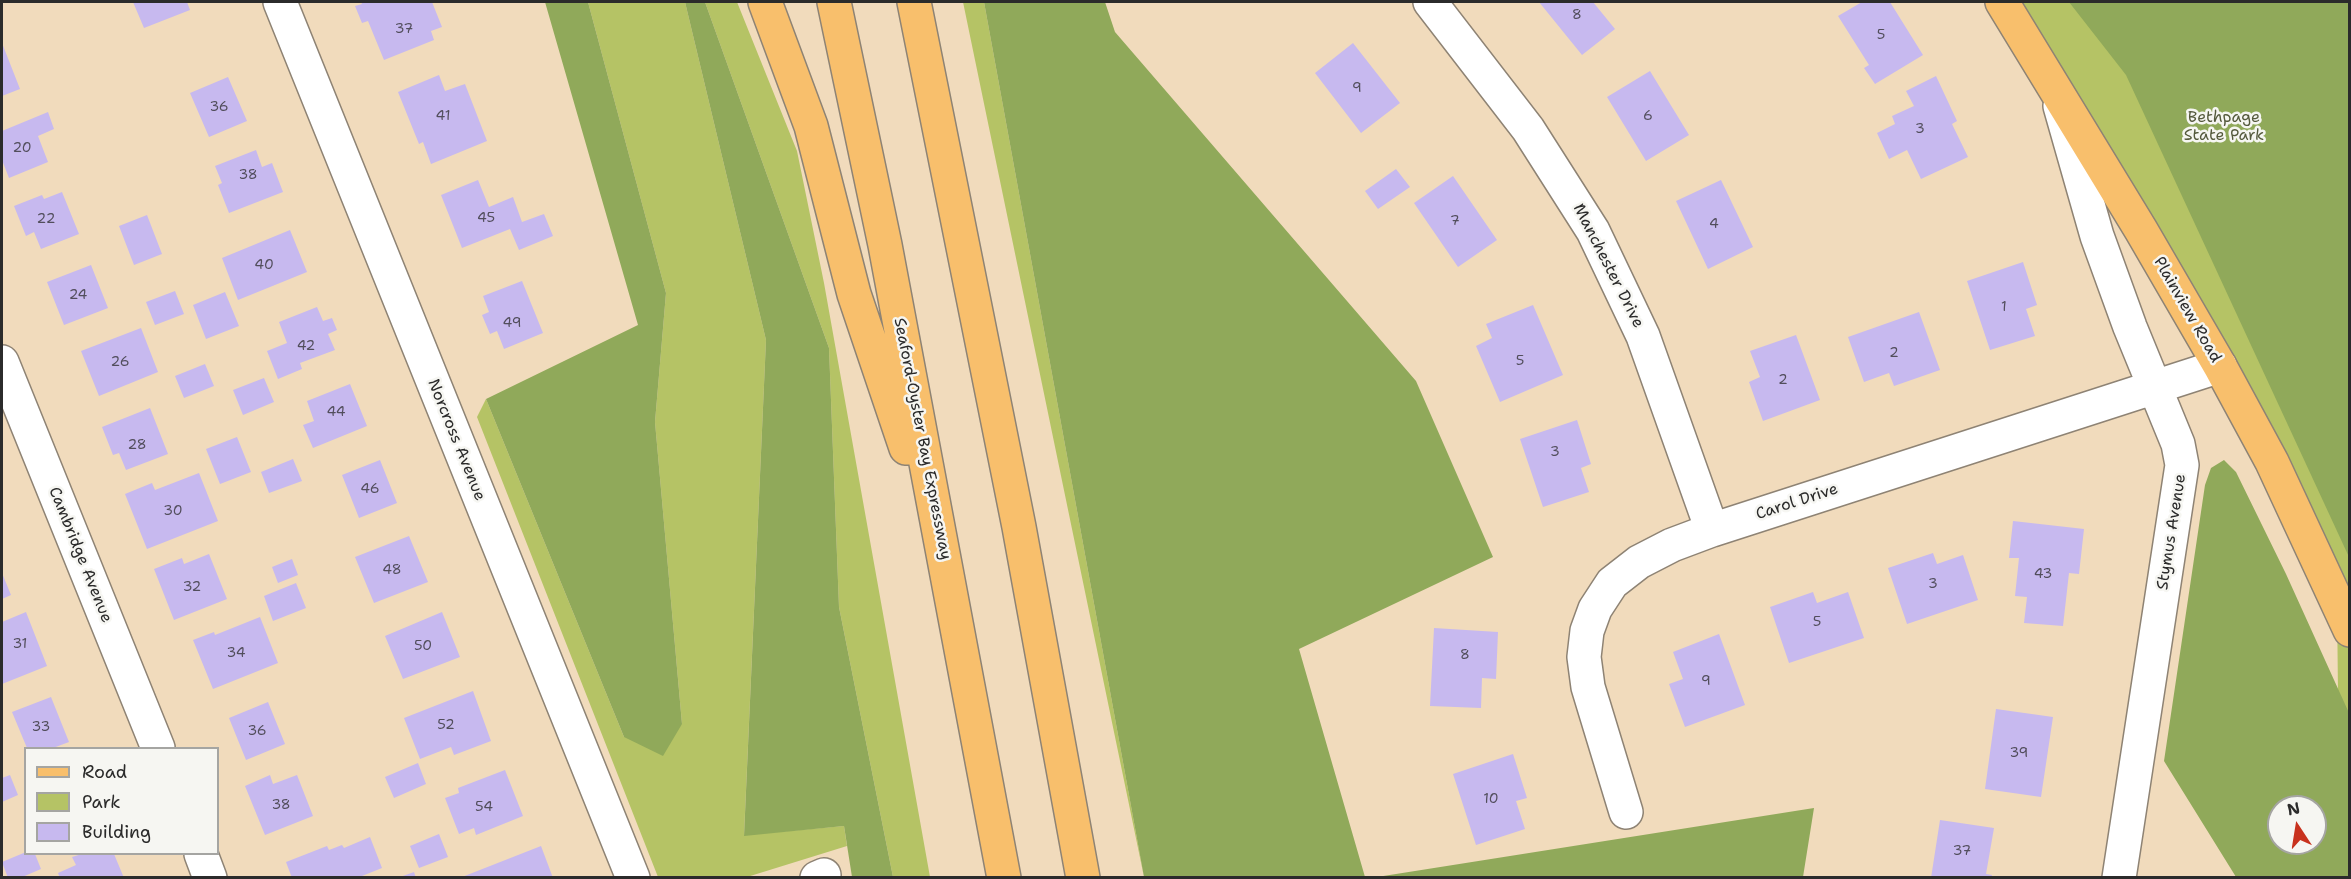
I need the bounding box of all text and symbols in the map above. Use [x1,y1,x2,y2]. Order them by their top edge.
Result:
house number: 8 [1572,7,1582,23]
house number: 37 [395,21,413,37]
house number: 5 [1877,27,1885,43]
house number: 9 [1352,80,1362,96]
house number: 36 [209,99,229,115]
house number: 41 [436,108,450,124]
house number: 6 [1643,108,1653,124]
park label: Bethpage State Park [2184,108,2264,146]
house number: 3 [1915,121,1925,137]
house number: 20 [12,140,32,156]
house number: 38 [238,167,258,183]
street label: Manchester Drive [1568,201,1648,331]
house number: 45 [477,210,495,226]
house number: 22 [37,211,55,227]
house number: 7 [1450,213,1460,229]
house number: 4 [1709,216,1719,232]
street label: Plainview Road [2149,254,2225,366]
house number: 40 [254,257,274,273]
house number: 24 [69,287,87,303]
house number: 1 [2001,299,2007,315]
house number: 49 [503,315,521,331]
street label: Seaford-Oyster Bay Expressway [889,316,955,562]
house number: 42 [297,338,315,354]
house number: 2 [1889,345,1899,361]
house number: 5 [1516,353,1524,369]
house number: 26 [111,354,129,370]
house number: 2 [1778,372,1788,388]
street label: Norcross Avenue [423,376,489,504]
house number: 44 [326,404,346,420]
house number: 28 [127,437,147,453]
house number: 3 [1550,444,1560,460]
street label: Stymus Avenue [2153,473,2191,591]
street label: Carol Drive [1753,480,1841,524]
house number: 46 [360,481,380,497]
street label: Cambridge Avenue [44,484,116,626]
house number: 30 [163,503,183,519]
house number: 48 [382,562,402,578]
house number: 43 [2034,566,2052,582]
house number: 3 [1928,576,1938,592]
house number: 32 [183,579,201,595]
house number: 5 [1813,614,1821,630]
house number: 31 [13,636,27,652]
house number: 50 [414,638,432,654]
house number: 34 [226,645,246,661]
house number: 8 [1460,647,1470,663]
house number: 9 [1701,673,1711,689]
house number: 52 [437,717,455,733]
house number: 33 [32,719,50,735]
house number: 36 [247,723,267,739]
house number: 39 [2010,745,2028,761]
legend [24,747,219,855]
text: Road [82,760,127,784]
text: Park [82,790,121,814]
house number: 10 [1483,791,1499,807]
north arrow [2267,795,2327,855]
house number: 38 [271,797,291,813]
text: N [2285,797,2302,820]
house number: 54 [475,799,493,815]
text: Building [82,820,151,844]
house number: 37 [1953,843,1971,859]

